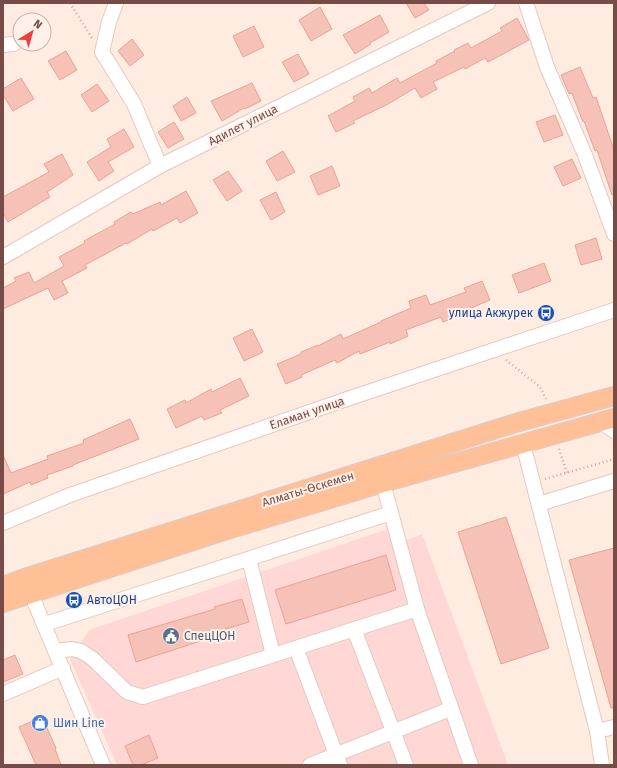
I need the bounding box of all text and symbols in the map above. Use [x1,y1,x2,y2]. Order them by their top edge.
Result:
north arrow [12,12,52,52]
text: N [31,17,45,32]
street label: Адилет улица [206,102,280,148]
bus stop icon: улица Акжурек [536,303,556,323]
place label: улица Акжурек [449,306,534,320]
street label: Еламан улица [268,394,346,432]
street label: Алматы-Өскемен [260,468,356,510]
bus stop icon: АвтоЦОН [64,590,84,610]
place label: АвтоЦОН [87,593,137,607]
public building icon: СпецЦОН [161,626,181,646]
place label: СпецЦОН [184,629,235,643]
shop icon: Шин Line [30,713,50,733]
place label: Шин Line [53,716,105,730]

